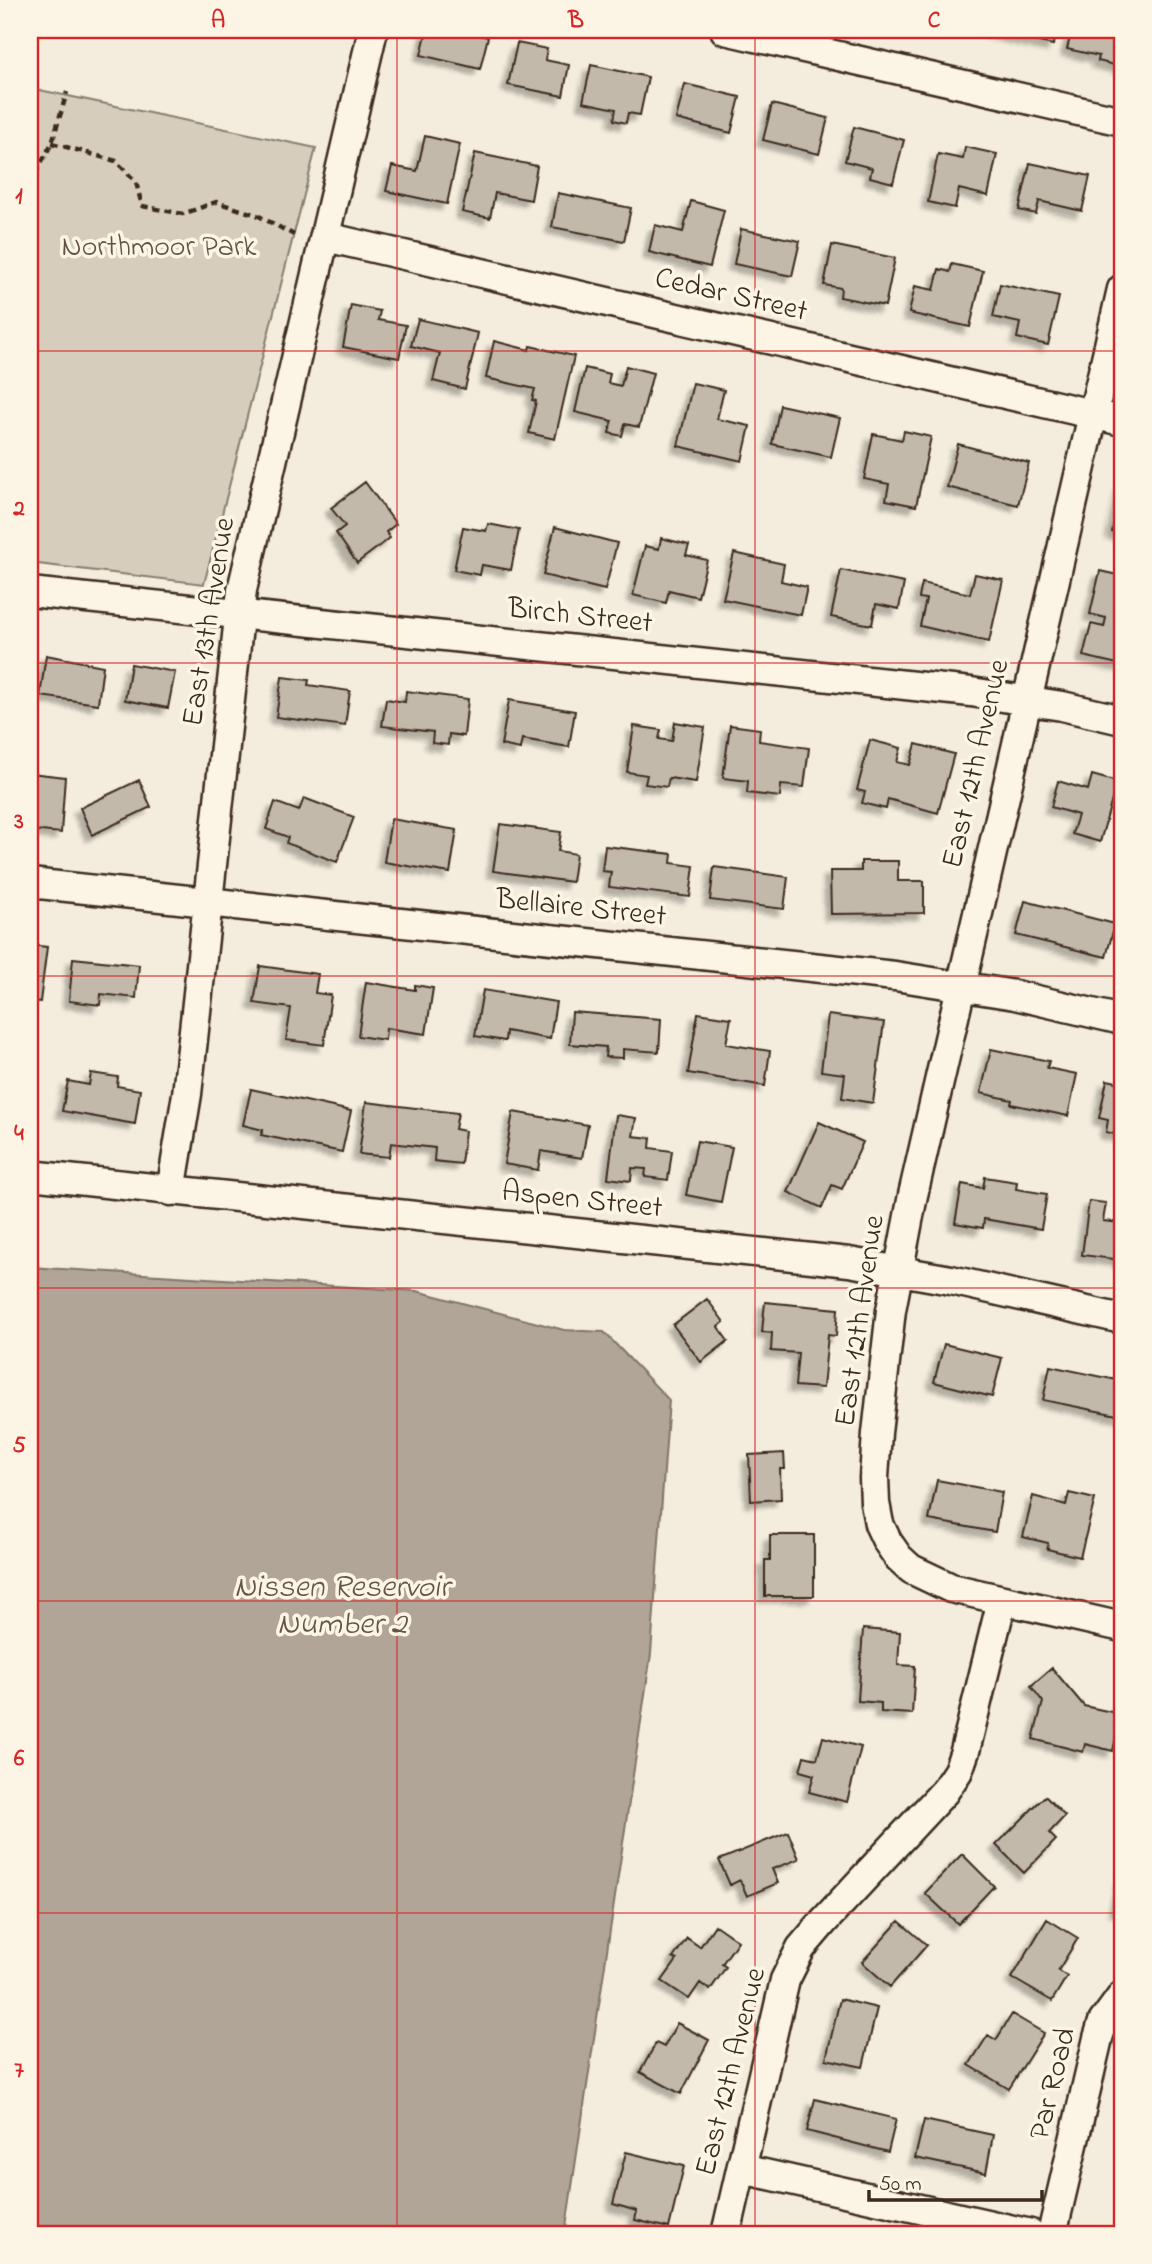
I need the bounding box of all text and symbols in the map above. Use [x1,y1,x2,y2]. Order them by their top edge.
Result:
text: A [211,5,225,38]
text: B [567,5,584,38]
text: C [928,5,941,38]
text: 1 [15,181,23,214]
park label: Northmoor Park [62,226,257,270]
street label: Cedar Street [650,257,812,335]
text: 2 [12,493,25,526]
street label: East 13th Avenue [172,514,248,729]
street label: Birch Street [504,587,655,646]
street label: East 12th Avenue [932,655,1023,873]
text: 3 [13,806,24,839]
street label: Bellaire Street [493,878,668,940]
text: 4 [14,1118,24,1151]
street label: Aspen Street [499,1171,665,1231]
street label: East 12th Avenue [824,1212,898,1430]
text: 5 [12,1430,26,1463]
water label: Nissen Reservoir Number 2 [234,1565,454,1649]
text: 6 [14,1743,25,1776]
street label: East 12th Avenue [685,1963,779,2181]
street label: Par Road [1019,2023,1089,2145]
text: 7 [14,2055,24,2088]
scale bar [869,2159,1042,2203]
text: 50 m [879,2170,922,2200]

